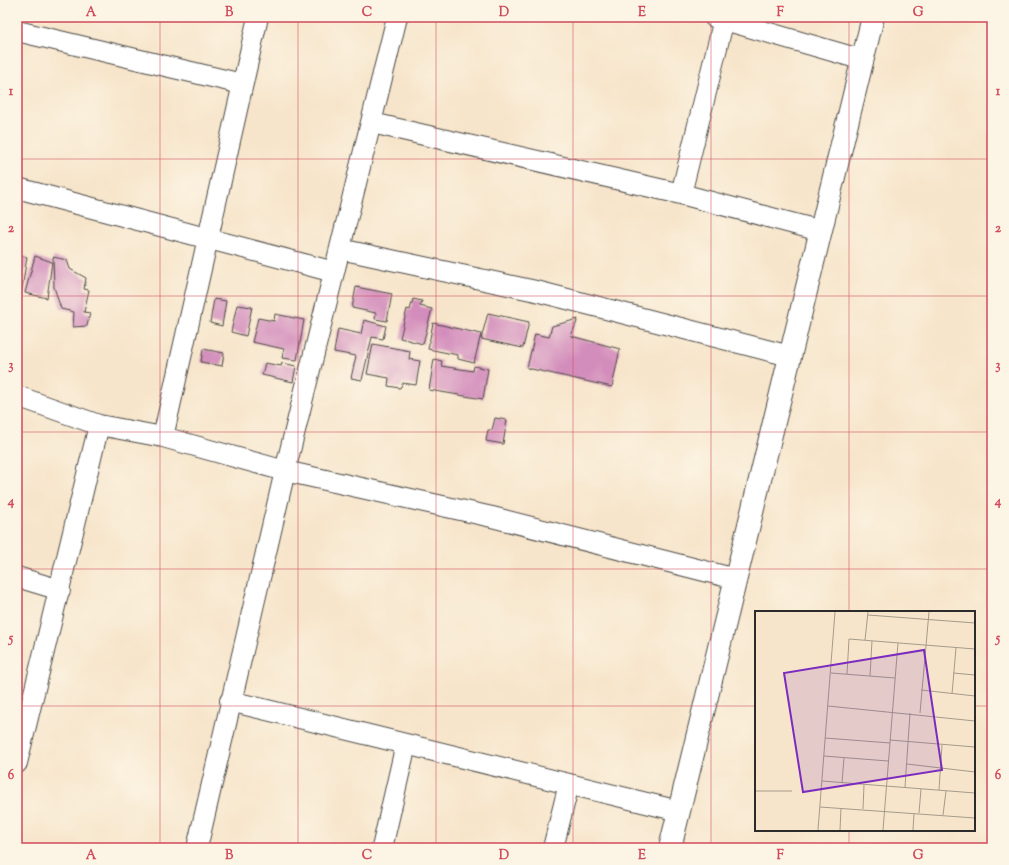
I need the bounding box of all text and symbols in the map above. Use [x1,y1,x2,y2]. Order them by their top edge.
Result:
text: A [86,4,97,22]
text: B [225,4,234,22]
text: C [362,4,372,22]
text: D [499,4,509,22]
text: E [638,4,646,22]
text: F [776,4,784,22]
text: G [913,4,924,22]
text: 1 [9,83,14,101]
text: 1 [996,83,1001,101]
text: 2 [8,220,15,238]
text: 2 [995,220,1002,238]
text: 3 [8,357,14,375]
text: 3 [995,357,1001,375]
text: 4 [7,493,15,511]
text: 4 [994,493,1002,511]
inset map [755,611,975,831]
text: 5 [8,630,14,648]
text: 5 [995,630,1001,648]
text: 6 [8,767,15,785]
text: 6 [995,767,1002,785]
text: A [86,847,97,865]
text: B [225,847,234,865]
text: C [362,847,372,865]
text: D [499,847,509,865]
text: E [638,847,646,865]
text: F [776,847,784,865]
text: G [913,847,924,865]

